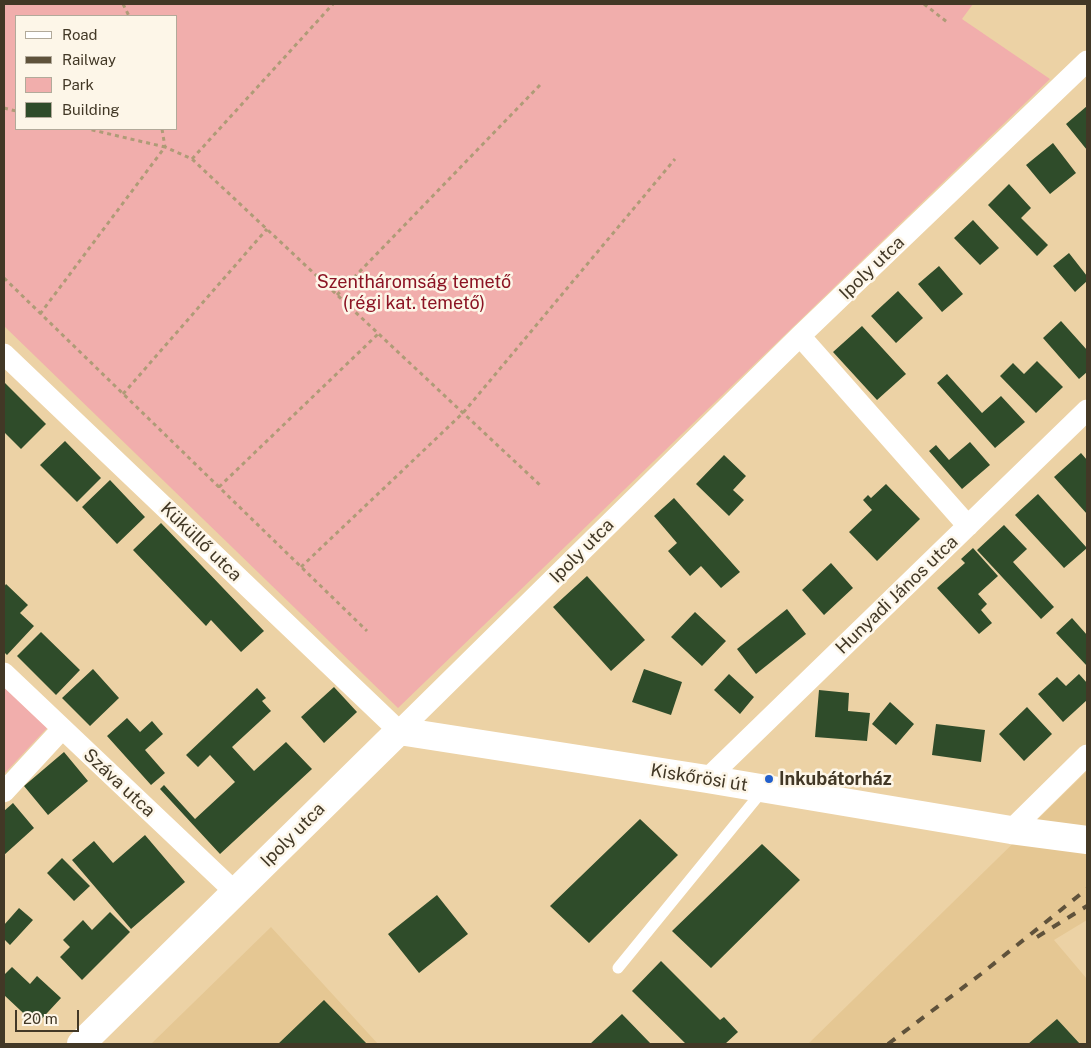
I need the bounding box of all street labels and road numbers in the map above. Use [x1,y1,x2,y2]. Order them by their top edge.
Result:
street label: Ipoly utca [835,232,909,304]
street label: Küküllő utca [156,498,246,586]
street label: Ipoly utca [545,514,619,588]
street label: Hunyadi János utca [831,531,963,659]
street label: Száva utca [79,744,159,822]
street label: Kiskőrösi út [649,760,749,796]
street label: Ipoly utca [256,798,330,872]

